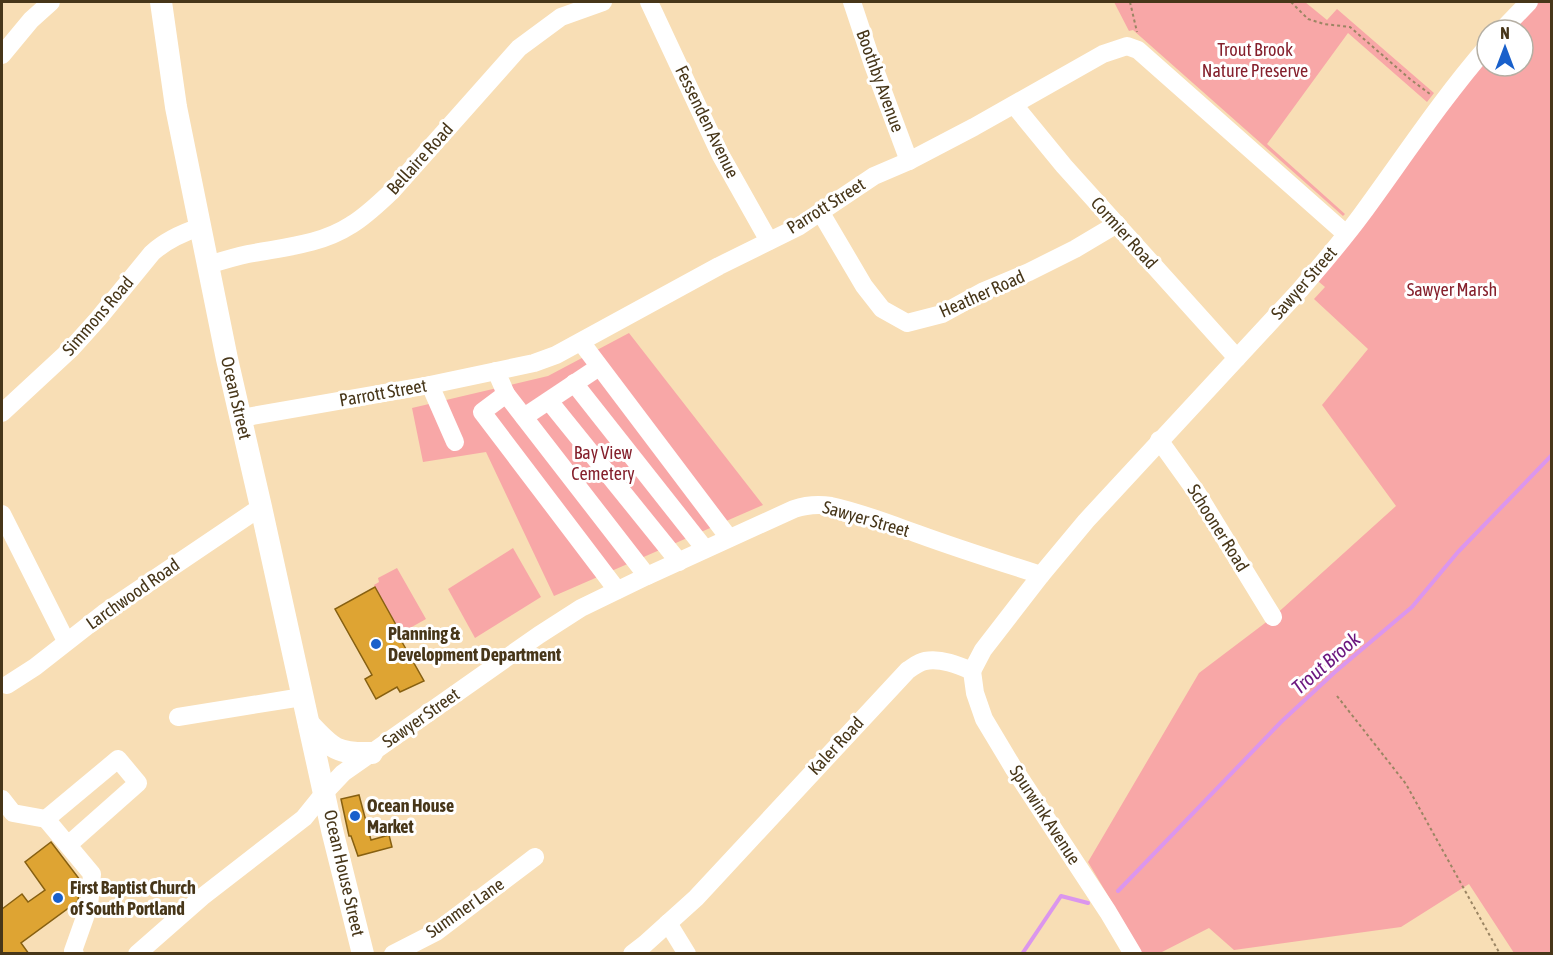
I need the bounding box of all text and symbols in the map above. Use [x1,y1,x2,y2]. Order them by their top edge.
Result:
north arrow [1475,18,1535,78]
text: N [1500,24,1510,42]
street label: Boothby Avenue [852,27,909,135]
park label: Trout Brook Nature Preserve [1202,39,1308,81]
street label: Fessenden Avenue [671,62,744,181]
street label: Bellaire Road [382,119,457,199]
street label: Parrott Street [783,173,869,238]
street label: Cormier Road [1087,192,1162,273]
street label: Sawyer Street [1266,242,1341,323]
street label: Heather Road [936,265,1028,322]
street label: Simmons Road [58,272,138,360]
park label: Sawyer Marsh [1407,279,1497,300]
street label: Ocean Street [217,354,256,441]
street label: Parrott Street [338,375,428,411]
park label: Bay View Cemetery [571,442,635,484]
street label: Schooner Road [1183,480,1254,575]
street label: Sawyer Street [820,496,912,541]
street label: Larchwood Road [82,554,183,633]
place label: Planning & Development Department [388,623,562,665]
water label: Trout Brook [1287,627,1365,698]
marker: Planning & Development Department [369,637,383,651]
street label: Sawyer Street [378,683,463,752]
street label: Kaler Road [803,712,868,779]
street label: Spurwink Avenue [1006,761,1085,868]
place label: Ocean House Market [367,795,454,837]
street label: Ocean House Street [320,808,369,938]
marker: Ocean House Market [348,809,362,823]
street label: Summer Lane [422,873,508,942]
place label: First Baptist Church of South Portland [70,877,196,919]
marker: First Baptist Church of South Portland [51,891,65,905]

